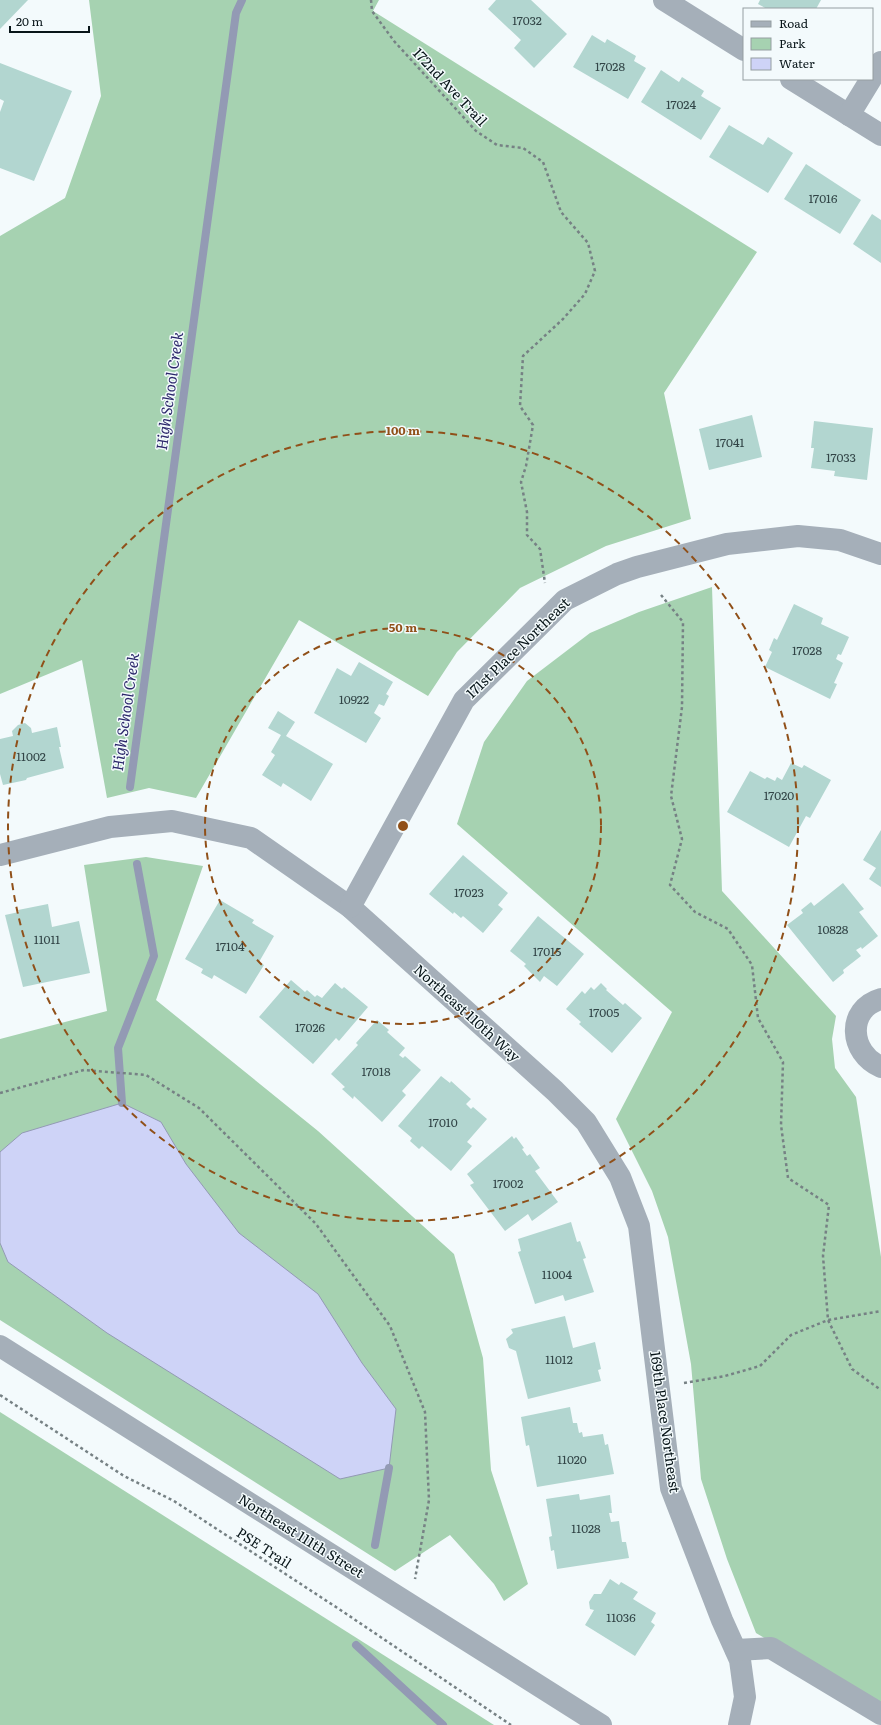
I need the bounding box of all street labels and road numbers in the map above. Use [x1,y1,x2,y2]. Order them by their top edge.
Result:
street label: 172nd Ave Trail [409,43,493,130]
street label: 171st Place Northeast [461,592,574,702]
street label: Northeast 110th Way [410,959,526,1066]
street label: 169th Place Northeast [646,1350,686,1494]
street label: Northeast 111th Street [235,1488,368,1582]
street label: PSE Trail [233,1522,296,1573]

